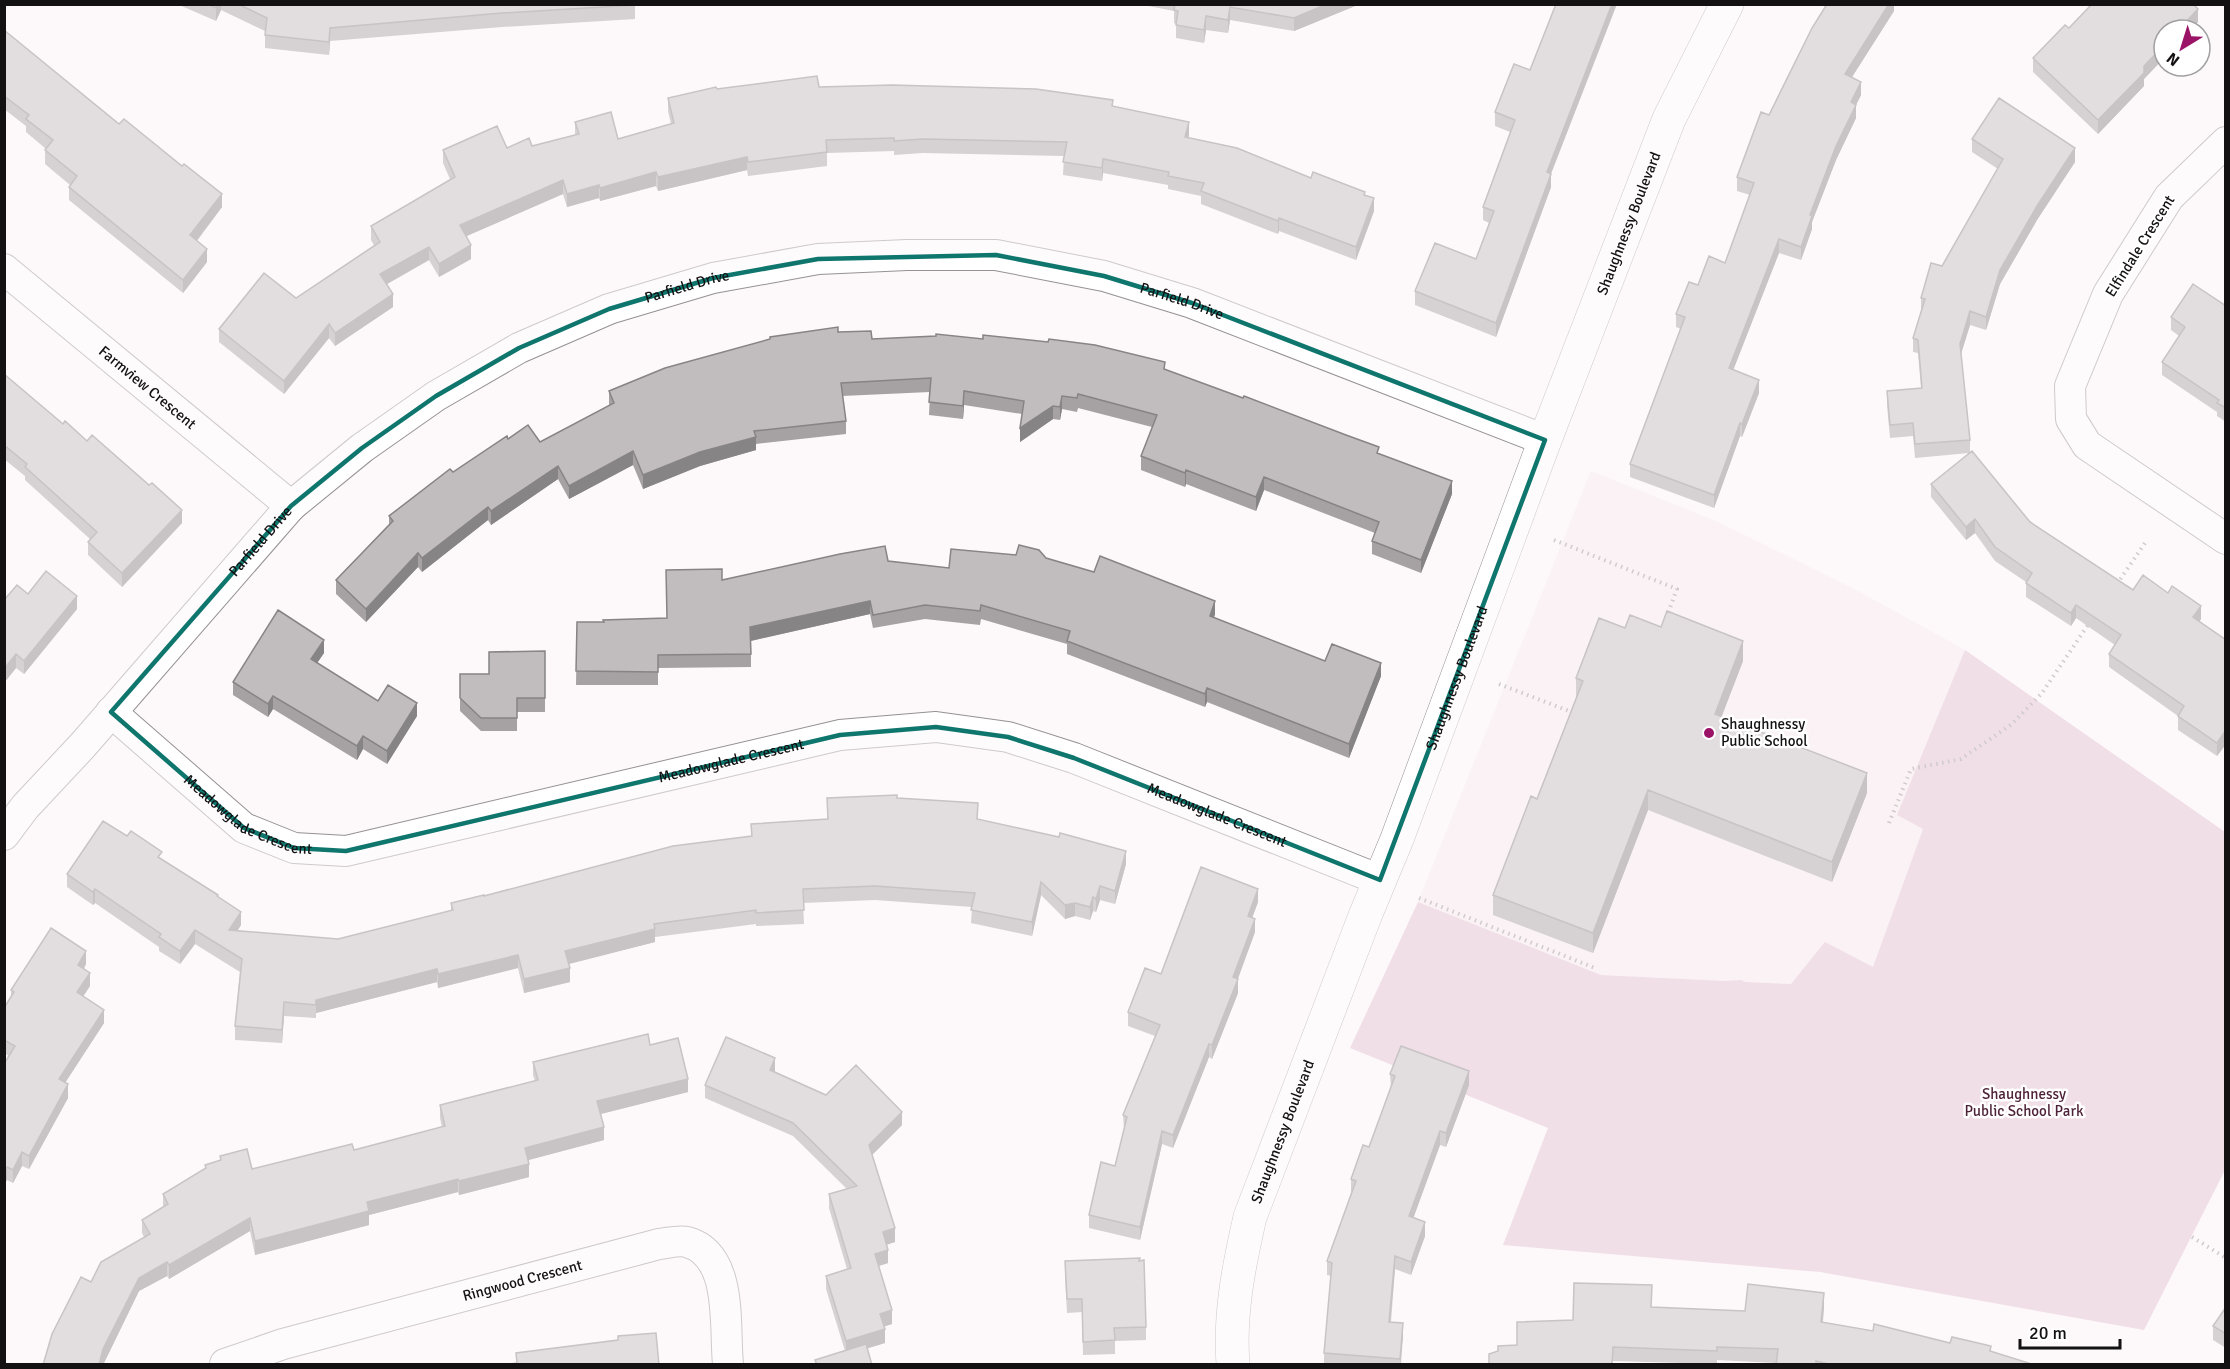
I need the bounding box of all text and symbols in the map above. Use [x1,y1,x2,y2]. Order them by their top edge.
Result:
north arrow [2152,18,2212,78]
text: N [2163,48,2184,70]
street label: Shaughnessy Boulevard [1593,149,1665,298]
street label: Elfindale Crescent [2101,192,2179,300]
street label: Parfield Drive [642,266,731,307]
street label: Parfield Drive [1138,279,1226,323]
street label: Farmview Crescent [95,342,200,433]
street label: Parfield Drive [225,502,296,580]
street label: Shaughnessy Boulevard [1422,603,1492,752]
place label: Shaughnessy Public School [1721,715,1808,750]
marker: Shaughnessy Public School [1702,726,1716,740]
street label: Meadowglade Crescent [657,735,806,786]
street label: Meadowglade Crescent [180,771,313,858]
street label: Meadowglade Crescent [1145,779,1289,851]
street label: Shaughnessy Boulevard [1247,1057,1318,1206]
park label: Shaughnessy Public School Park [1965,1085,2084,1120]
street label: Ringwood Crescent [461,1256,584,1305]
scale bar [2020,1312,2120,1350]
text: 20 m [2029,1322,2067,1344]

